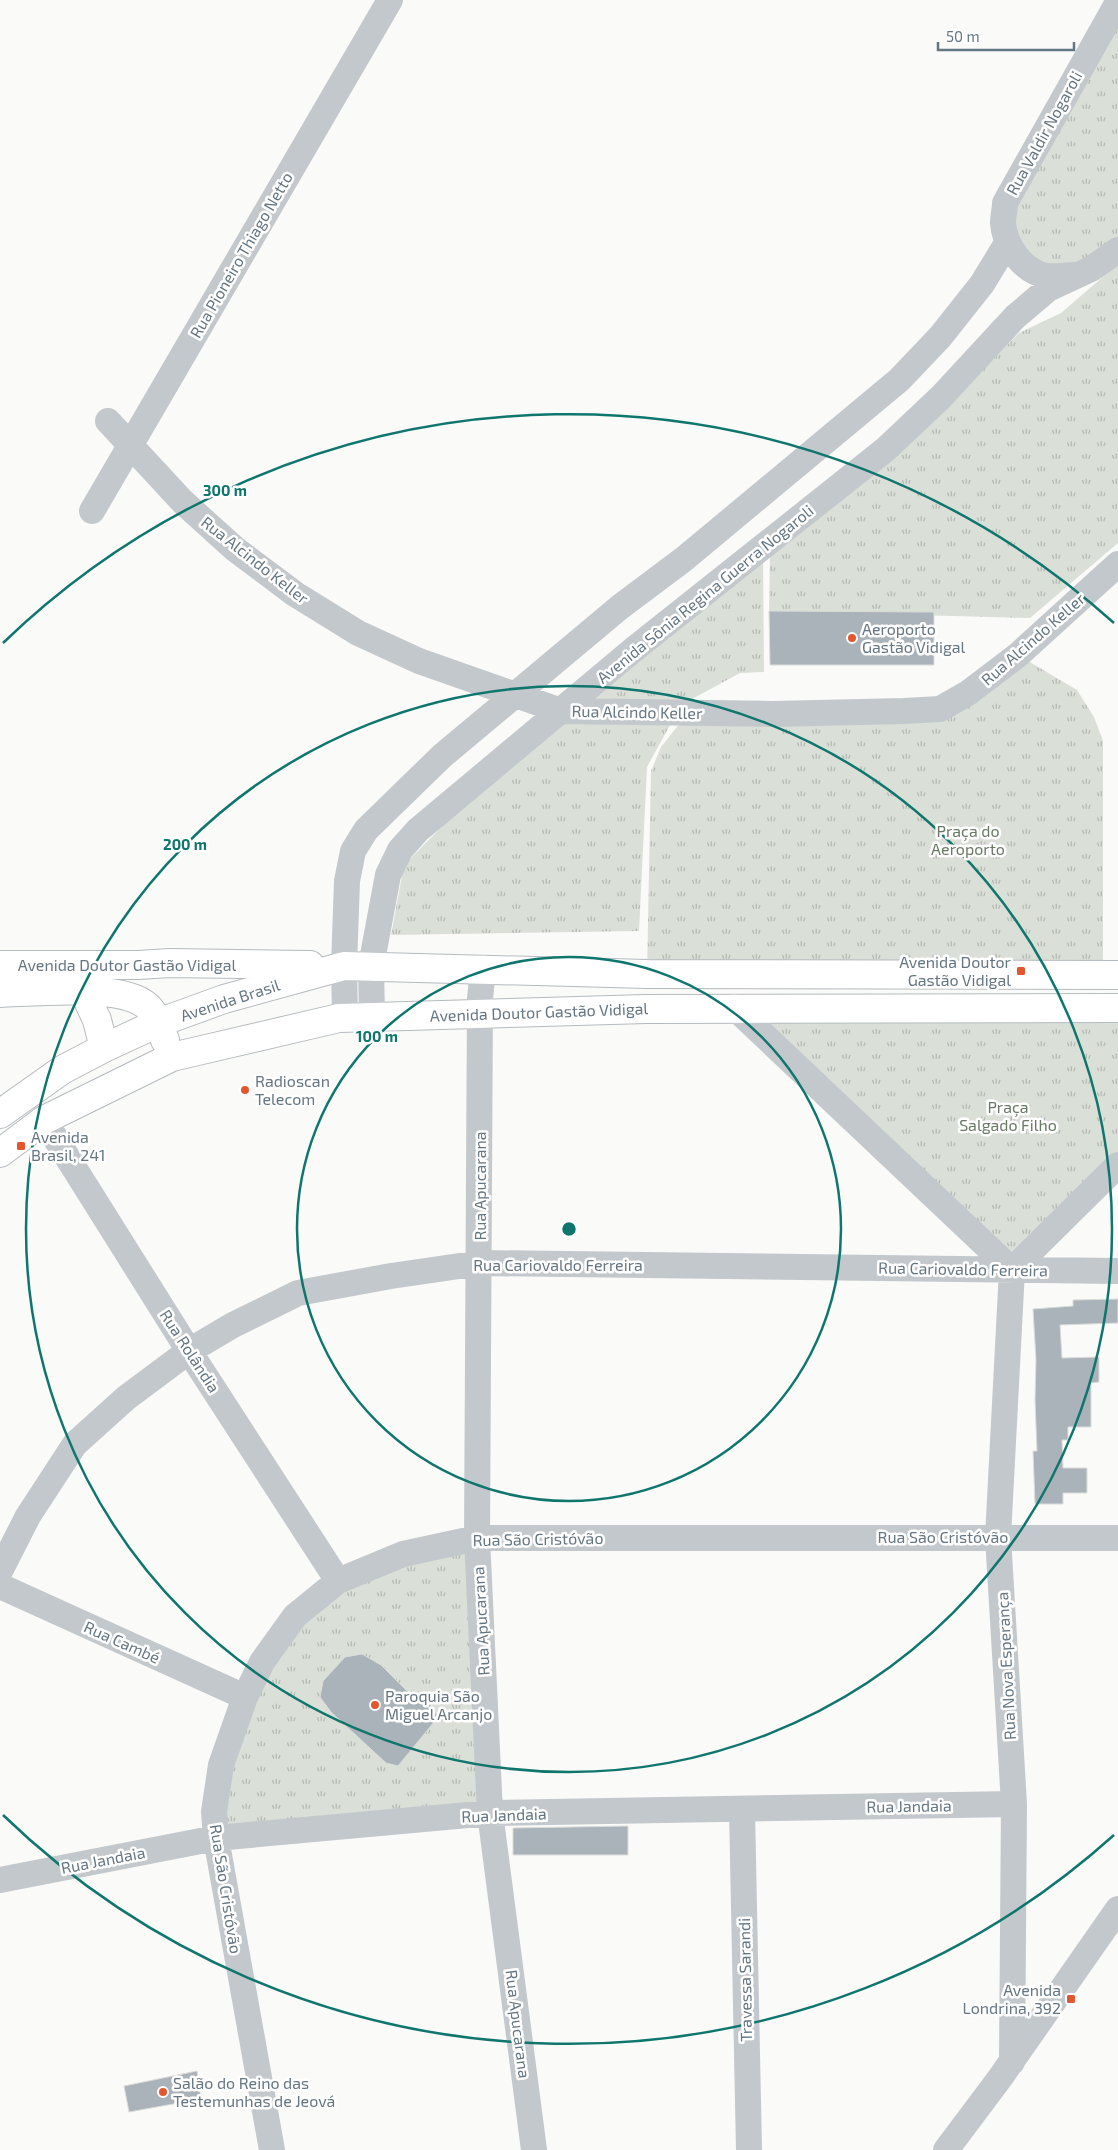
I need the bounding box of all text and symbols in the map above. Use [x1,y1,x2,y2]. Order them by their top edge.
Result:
scale bar [938,20,1074,52]
text: 50 m [946,27,980,45]
street label: Rua Valdir Nogaroli [1002,68,1085,198]
street label: Rua Pioneiro Thiago Netto [185,168,296,341]
text: 300 m [203,481,247,499]
street label: Avenida Sônia Regina Guerra Nogaroli [593,500,817,687]
street label: Rua Alcindo Keller [198,512,313,608]
street label: Rua Alcindo Keller [977,588,1089,689]
place label: Aeroporto Gastão Vidigal [862,619,966,656]
marker: Aeroporto Gastão Vidigal [846,632,858,644]
street label: Rua Alcindo Keller [571,701,703,722]
park label: Praça do Aeroporto [931,821,1005,858]
text: 200 m [163,835,207,853]
place label: Avenida Doutor Gastão Vidigal [899,952,1012,989]
street label: Avenida Doutor Gastão Vidigal [18,955,236,974]
marker: Avenida Doutor Gastão Vidigal [1015,965,1027,977]
street label: Avenida Brasil [178,974,282,1025]
street label: Avenida Doutor Gastão Vidigal [430,998,649,1025]
text: 100 m [356,1027,398,1045]
place label: Radioscan Telecom [255,1071,330,1108]
marker: Radioscan Telecom [239,1084,251,1096]
park label: Praça Salgado Filho [959,1097,1057,1134]
place label: Avenida Brasil, 241 [31,1127,105,1164]
street label: Rua Apucarana [470,1131,489,1241]
marker: Avenida Brasil, 241 [15,1140,27,1152]
centre of rings [560,1220,578,1238]
street label: Rua Cariovaldo Ferreira [473,1255,643,1274]
street label: Rua Cariovaldo Ferreira [878,1258,1048,1279]
street label: Rua Rolândia [157,1306,224,1396]
street label: Rua São Cristóvão [878,1527,1008,1546]
street label: Rua São Cristóvão [472,1528,604,1549]
street label: Rua Apucarana [468,1566,493,1676]
street label: Rua Nova Esperança [992,1591,1020,1741]
street label: Rua Cambé [81,1616,163,1667]
place label: Paroquia São Miguel Arcanjo [385,1686,492,1724]
marker: Paroquia São Miguel Arcanjo [369,1699,381,1711]
street label: Rua Jandaia [866,1795,952,1816]
street label: Rua Jandaia [461,1804,547,1825]
street label: Rua São Cristóvão [207,1823,246,1955]
street label: Rua Jandaia [59,1842,147,1877]
street label: Travessa Sarandi [734,1918,755,2042]
street label: Rua Apucarana [502,1969,535,2079]
place label: Avenida Londrina, 392 [963,1980,1061,2017]
marker: Avenida Londrina, 392 [1065,1993,1077,2005]
place label: Salão do Reino das Testemunhas de Jeová [173,2073,335,2110]
marker: Salão do Reino das Testemunhas de Jeová [157,2086,169,2098]

